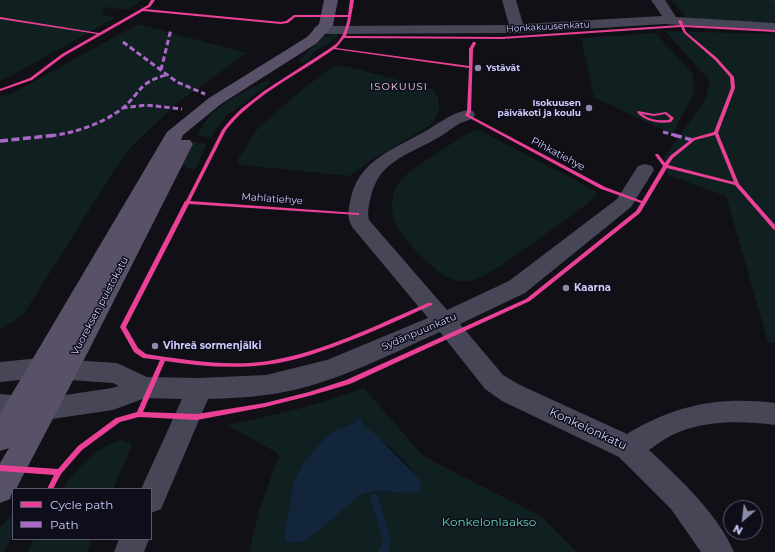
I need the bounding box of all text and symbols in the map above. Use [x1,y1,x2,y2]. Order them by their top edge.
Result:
street label: Honkakuusenkatu [506,19,590,35]
marker: Ystävät [473,63,483,73]
place label: Ystävät [486,63,520,73]
district label: ISOKUUSI [370,81,428,93]
place label: Isokuusen päiväkoti ja koulu [498,98,581,119]
marker: Isokuusen päiväkoti ja koulu [584,103,594,113]
street label: Pihkatiehye [529,135,587,173]
street label: Mahlatiehye [241,191,303,207]
street label: Vuoreksen puistokatu [69,255,131,357]
place label: Kaarna [574,282,611,294]
marker: Kaarna [561,283,571,293]
street label: Sydänpuunkatu [380,311,458,353]
place label: Vihreä sormenjälki [163,340,261,352]
marker: Vihreä sormenjälki [150,341,160,351]
street label: Konkelonkatu [547,405,629,453]
legend [12,488,152,540]
text: Cycle path [50,497,113,512]
north arrow [723,500,763,540]
park label: Konkelonlaakso [442,515,536,529]
text: Path [50,517,79,532]
text: N [731,521,745,538]

